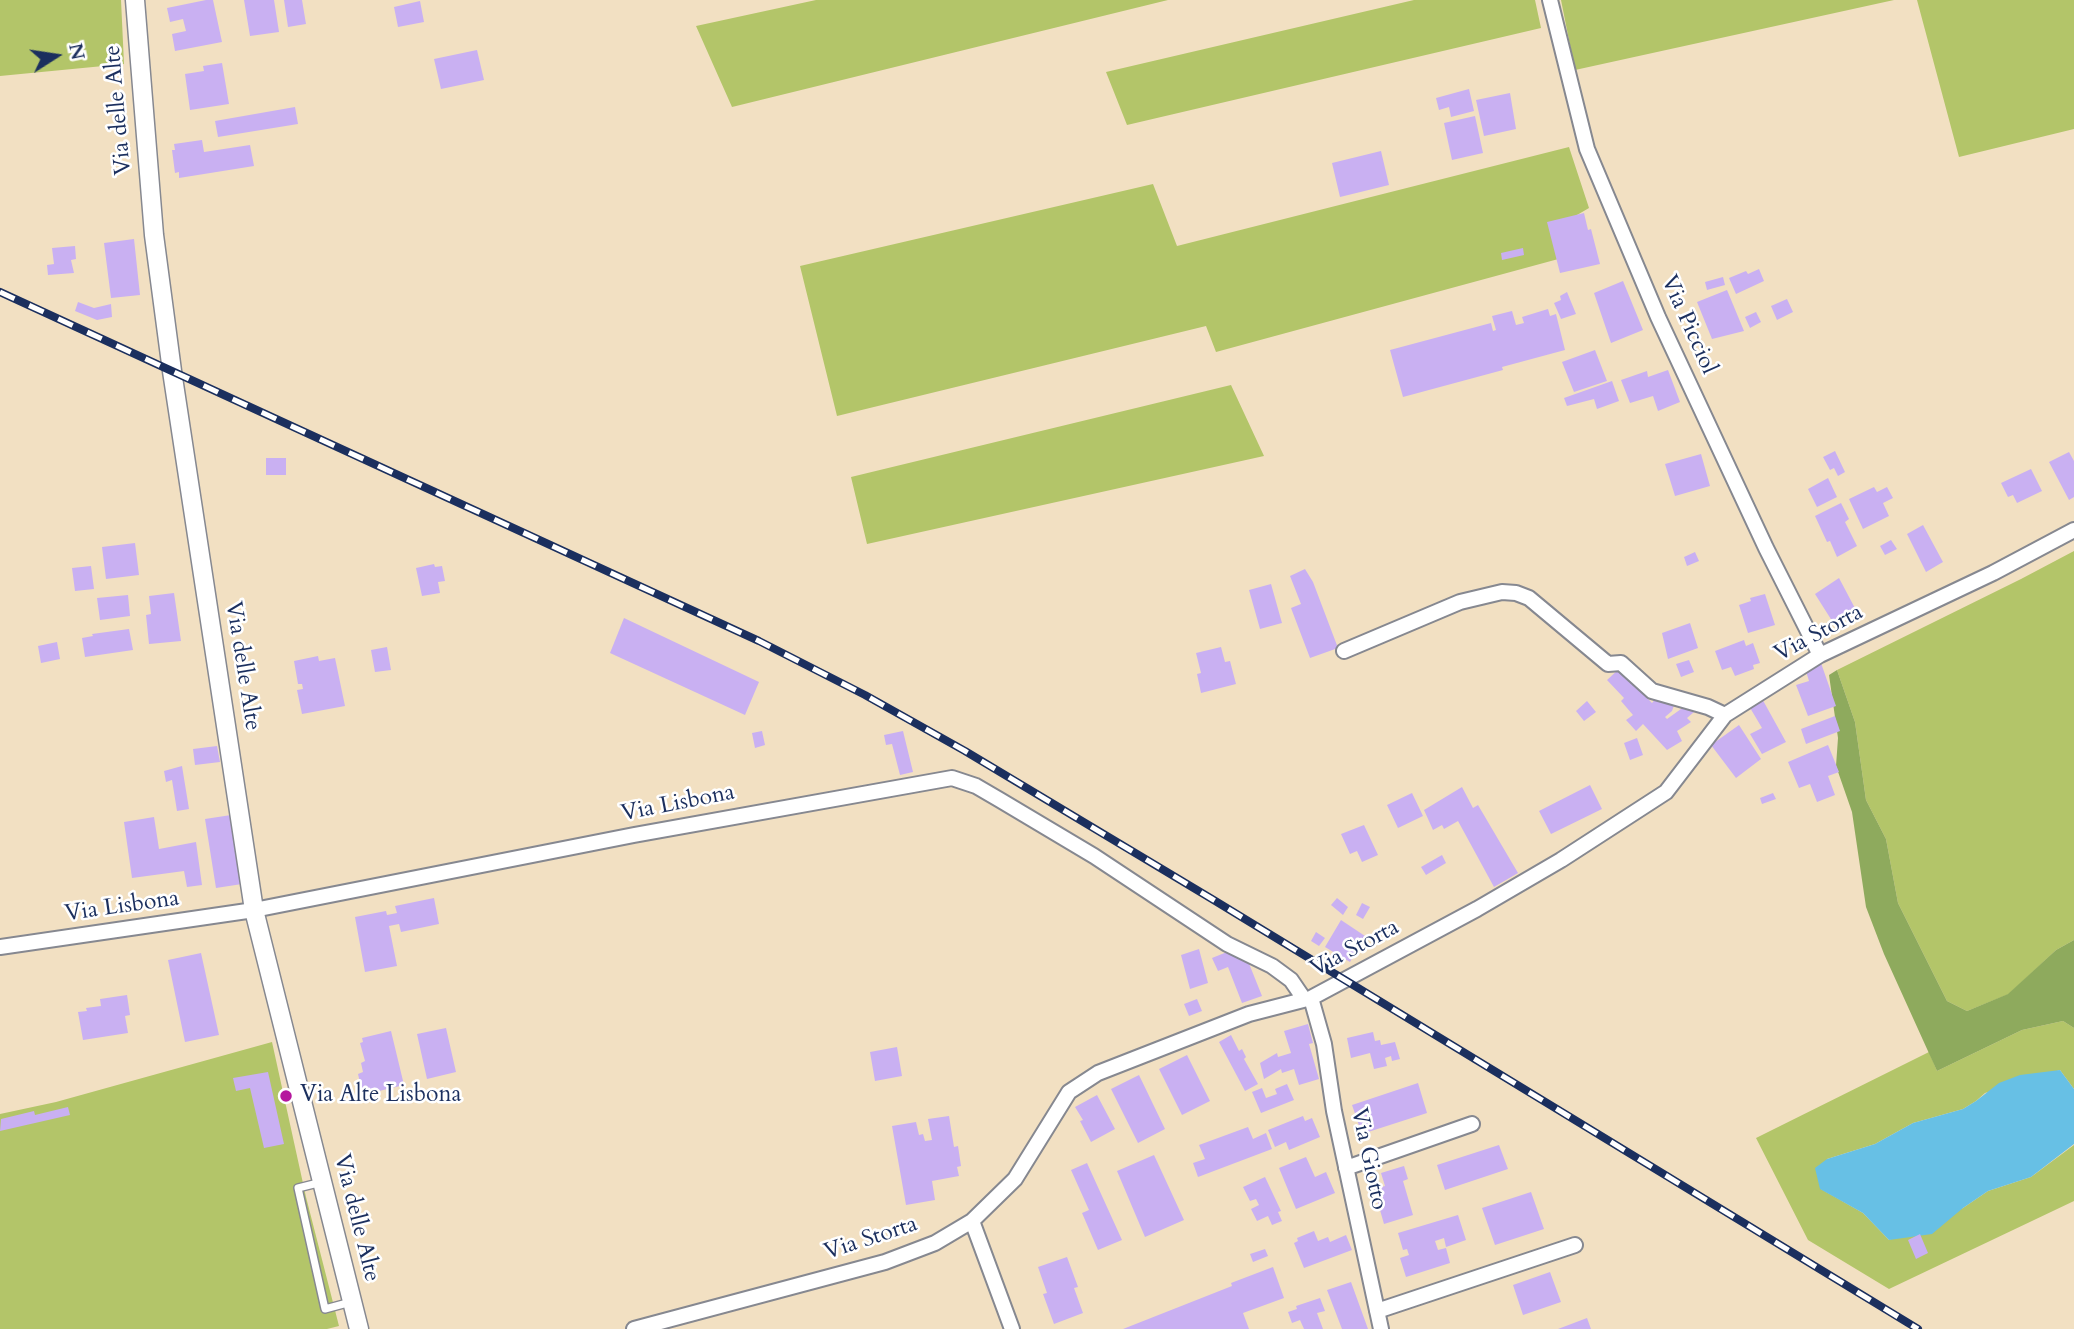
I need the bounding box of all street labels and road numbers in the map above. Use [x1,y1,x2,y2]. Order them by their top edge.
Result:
street label: Via delle Alte [100,44,138,176]
street label: Via Picciol [1654,271,1722,379]
street label: Via delle Alte [218,599,266,733]
street label: Via Storta [1770,599,1868,669]
street label: Via Lisbona [619,779,737,829]
street label: Via Lisbona [63,885,181,929]
street label: Via Storta [1306,914,1404,984]
street label: Via Giotto [1344,1105,1392,1213]
street label: Via delle Alte [327,1151,385,1285]
street label: Via Storta [821,1211,921,1267]

